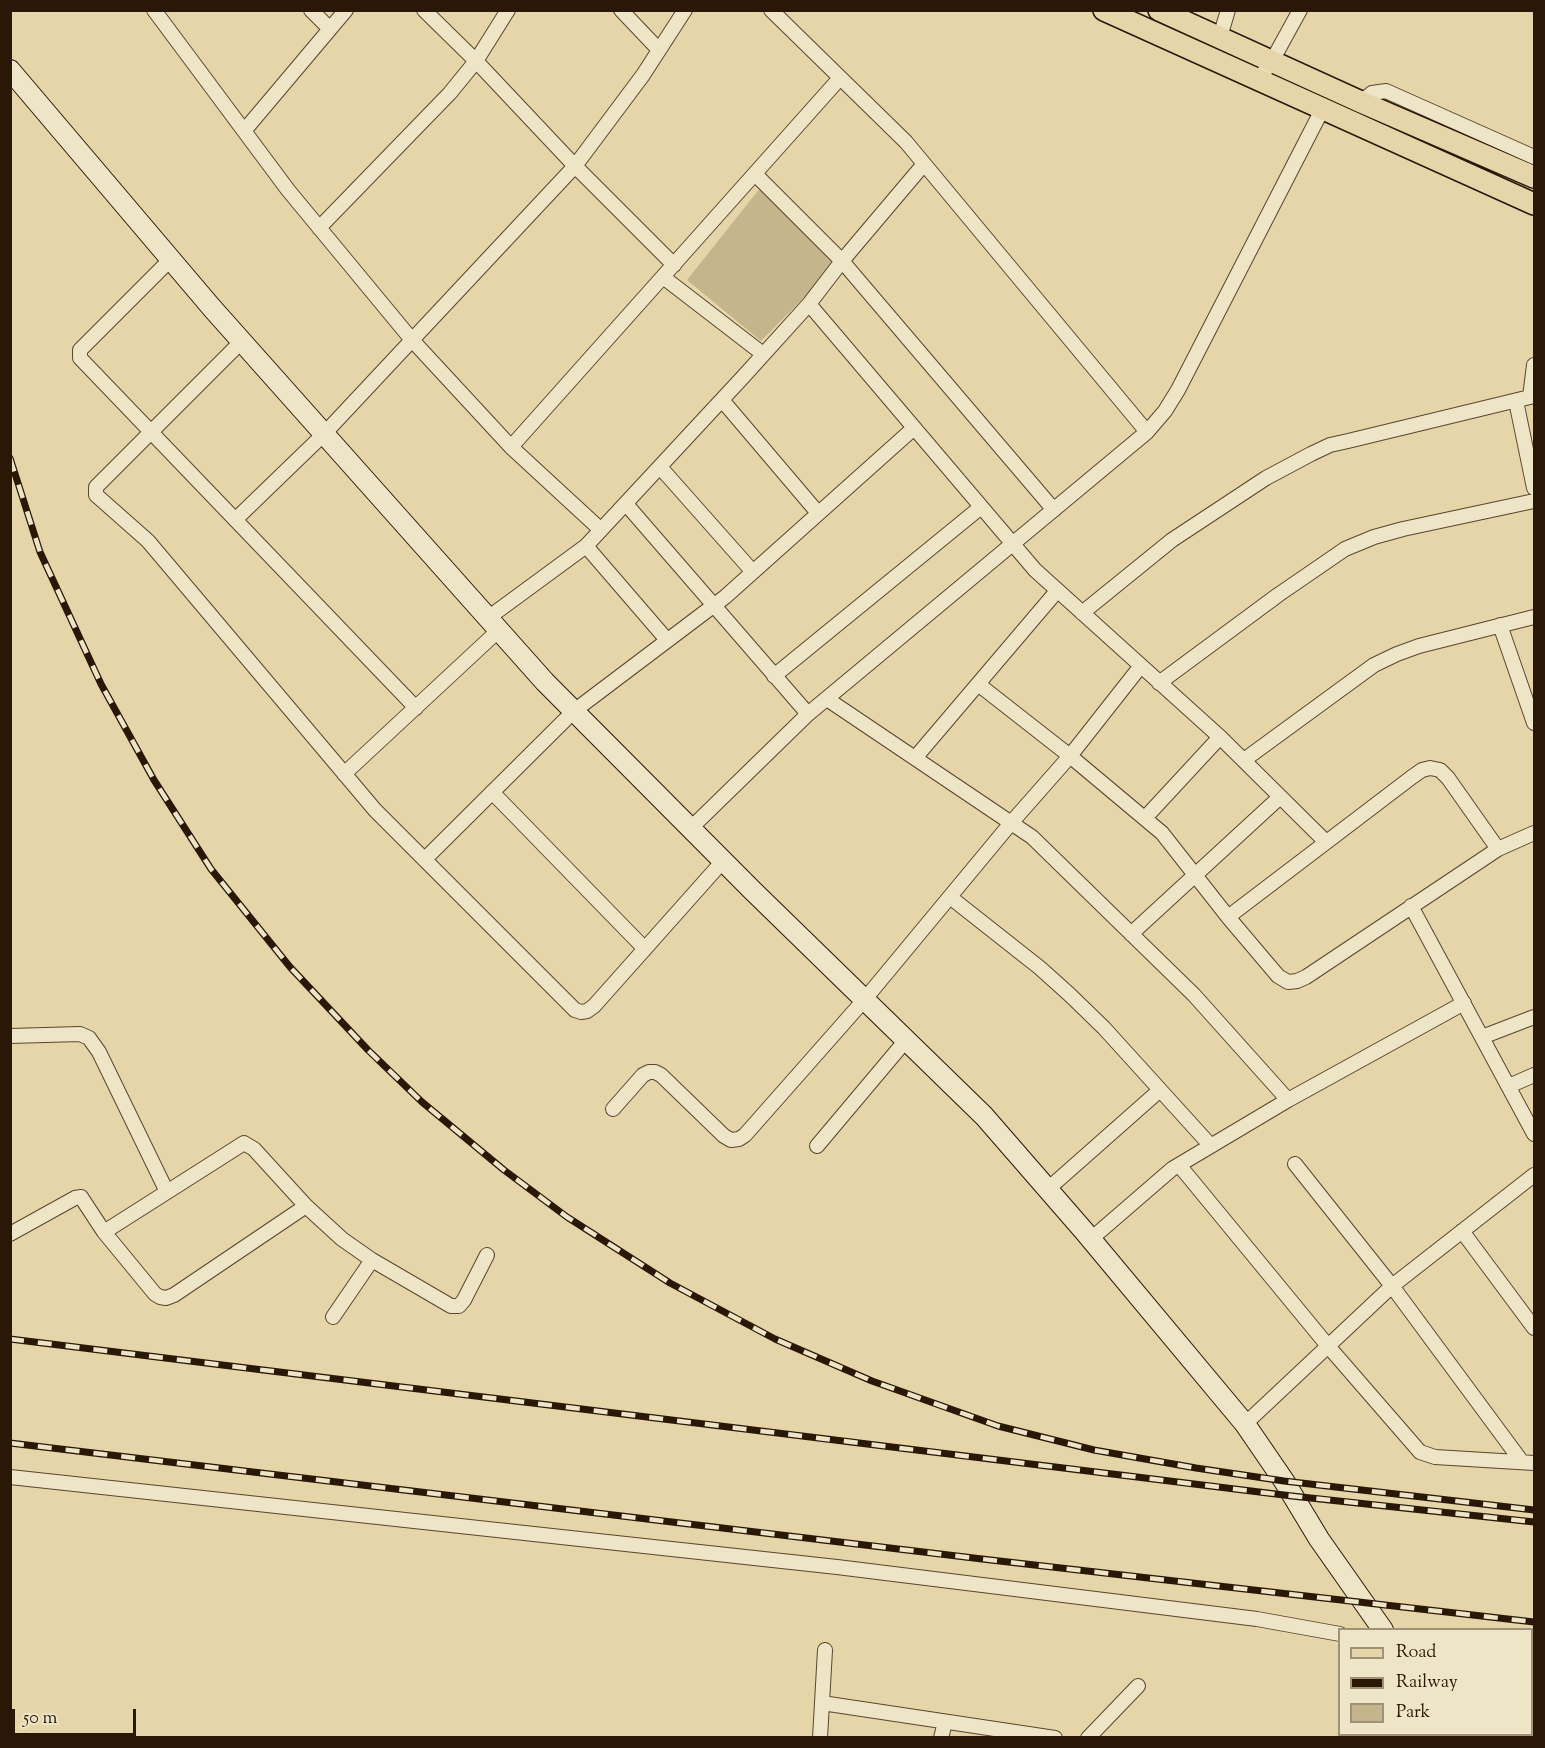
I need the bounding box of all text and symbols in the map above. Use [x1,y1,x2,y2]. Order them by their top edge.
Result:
legend [1338,1628,1533,1736]
text: Road [1396,1640,1436,1666]
text: Railway [1396,1670,1458,1696]
scale bar [15,1697,140,1735]
text: Park [1396,1700,1430,1726]
text: 50 m [23,1706,57,1732]

